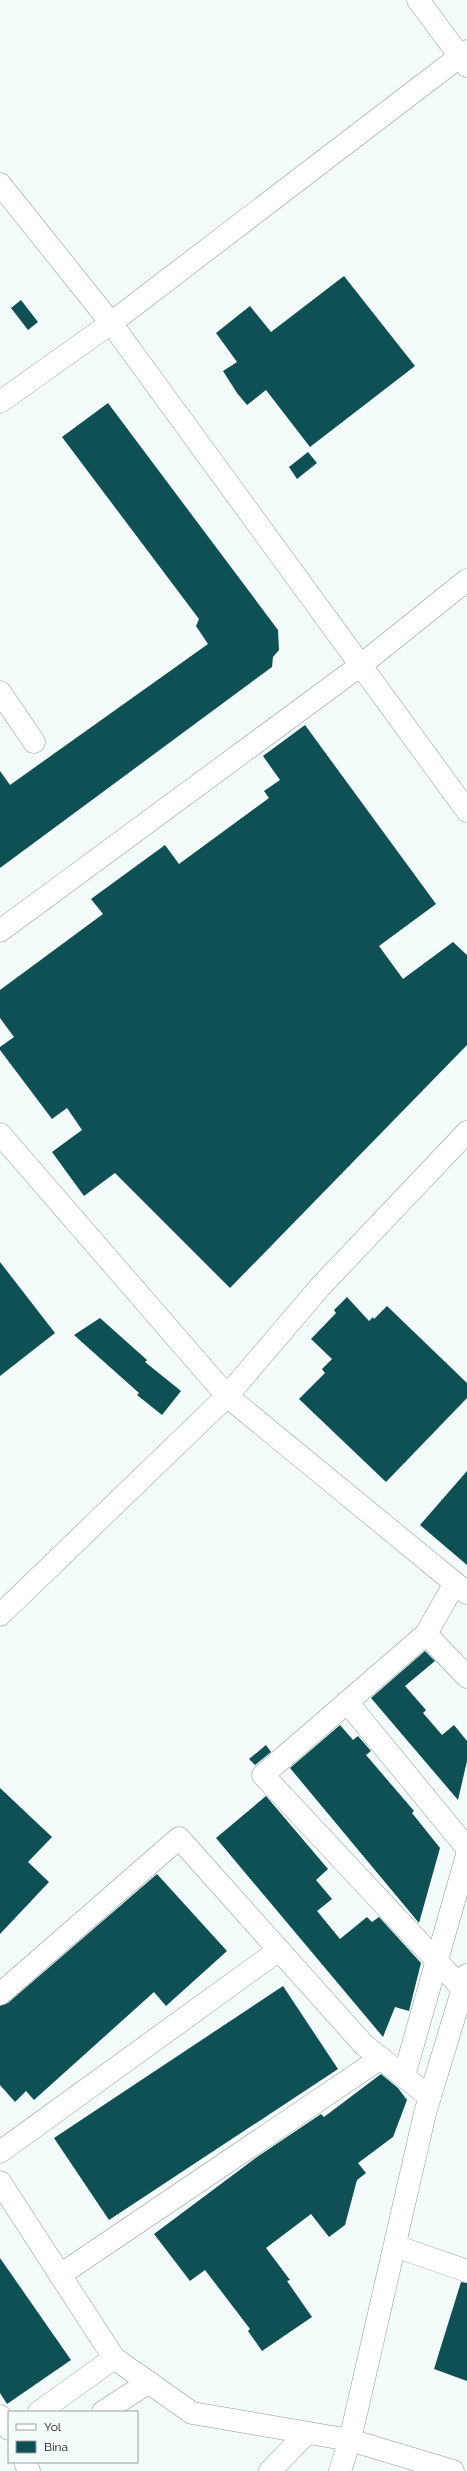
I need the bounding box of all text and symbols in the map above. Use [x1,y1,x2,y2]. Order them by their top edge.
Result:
legend [8,2411,138,2463]
text: Yol [44,2420,62,2434]
text: Bina [44,2440,68,2454]

